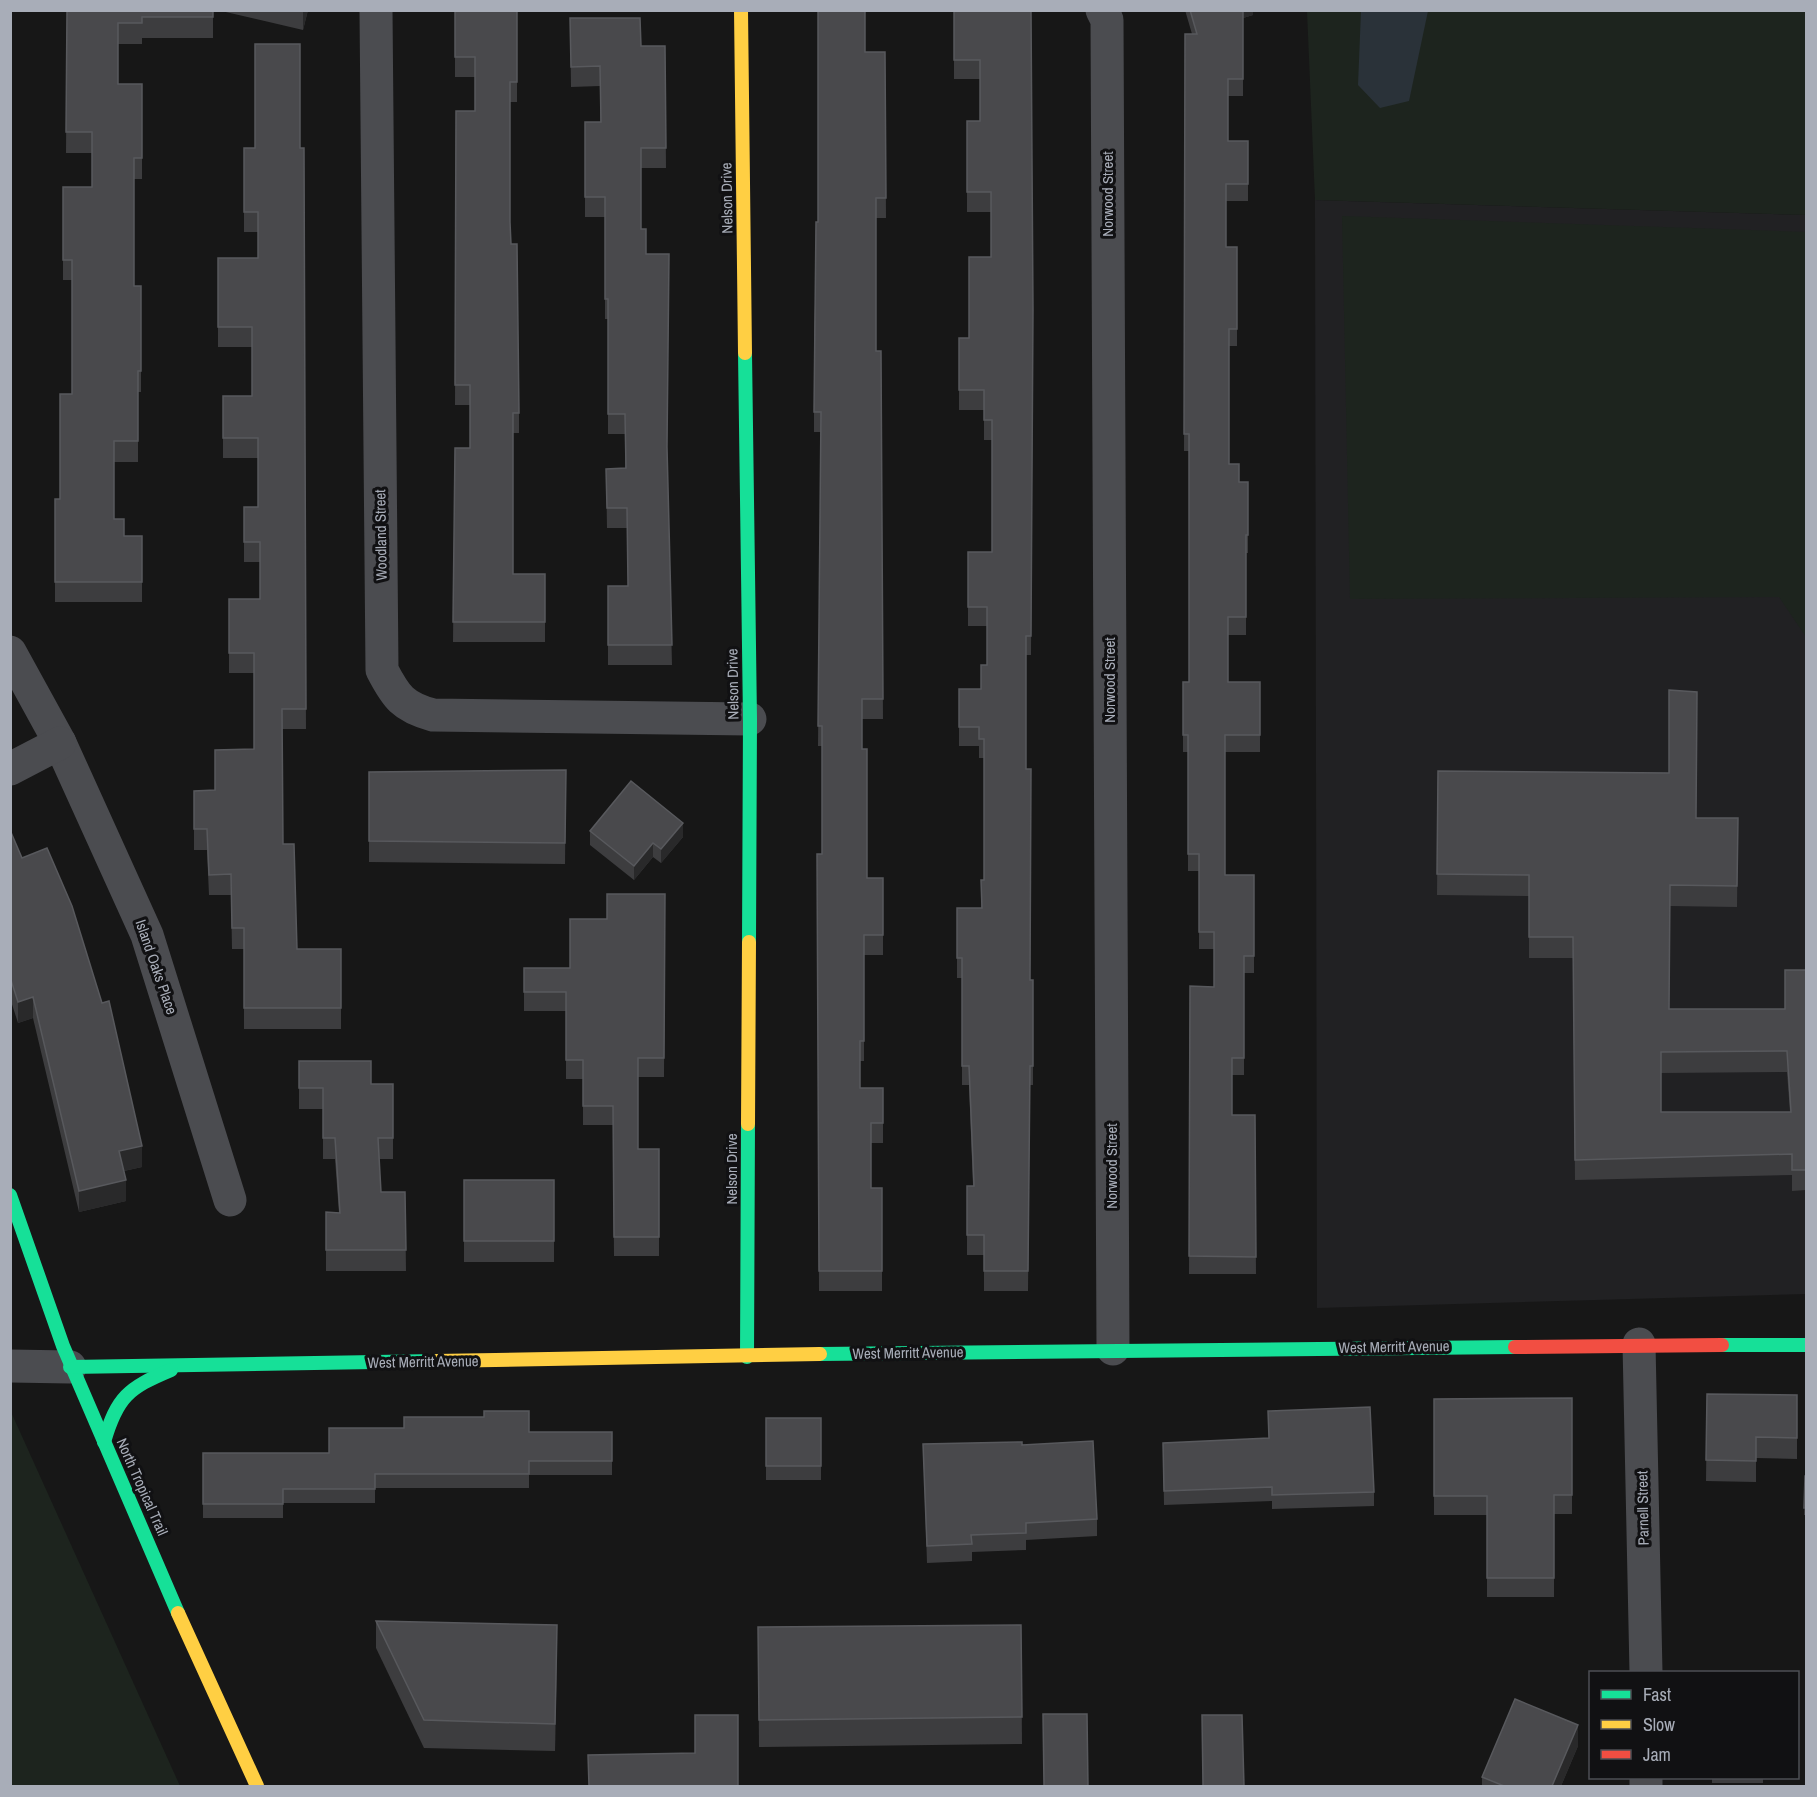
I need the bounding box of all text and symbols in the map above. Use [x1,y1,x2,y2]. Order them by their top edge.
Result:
street label: Norwood Street [1097,151,1118,237]
street label: Nelson Drive [715,162,738,234]
street label: Woodland Street [369,489,392,581]
street label: Norwood Street [1099,637,1120,723]
street label: Nelson Drive [721,648,744,720]
street label: Island Oaks Place [130,917,183,1017]
street label: Norwood Street [1101,1123,1122,1209]
street label: Nelson Drive [721,1133,742,1205]
street label: West Merritt Avenue [1338,1335,1450,1358]
street label: West Merritt Avenue [852,1341,964,1364]
street label: West Merritt Avenue [367,1350,479,1373]
street label: North Tropical Trail [112,1435,173,1539]
street label: Parnell Street [1631,1470,1654,1545]
legend [1589,1671,1799,1779]
text: Fast [1643,1682,1671,1707]
text: Slow [1643,1712,1675,1737]
text: Jam [1643,1742,1671,1767]

